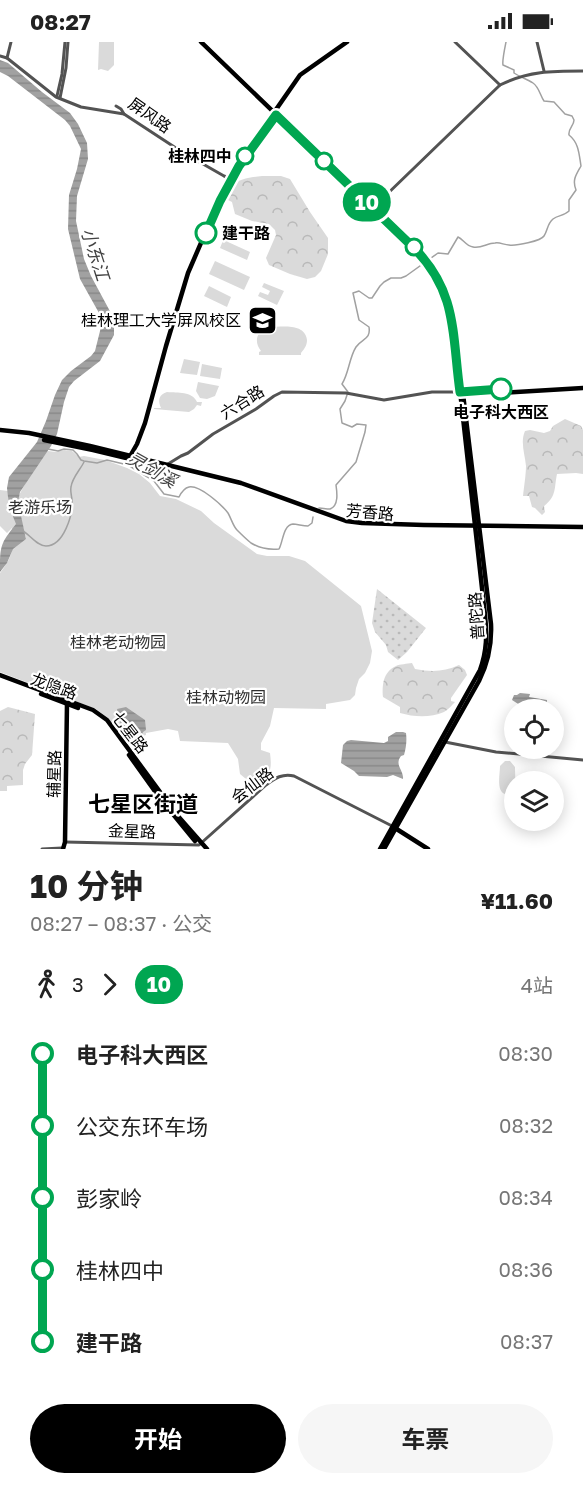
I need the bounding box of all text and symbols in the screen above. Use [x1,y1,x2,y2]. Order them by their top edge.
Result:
text: 08:27 [30,8,91,35]
street label: 屏风路 [125,93,175,137]
place label: 桂林四中 [168,146,232,166]
marker: 桂林四中 [236,147,254,165]
unlabelled marker [315,152,333,170]
line badge: 10 [340,182,394,222]
text: 10 [355,189,379,215]
marker: 建干路 [195,222,217,244]
place label: 建干路 [222,223,270,243]
water label: 小东江 [77,225,115,285]
unlabelled marker [405,238,423,256]
school or university icon: 桂林理工大学屏风校区 [246,304,278,336]
place label: 桂林理工大学屏风校区 [81,310,241,330]
marker: 电子科大西区 [490,378,512,400]
street label: 六合路 [216,381,268,423]
place label: 电子科大西区 [453,402,549,422]
water label: 灵剑溪 [123,446,183,493]
park label: 老游乐场 [8,497,72,517]
street label: 芳香路 [345,500,395,524]
street label: 普陀路 [464,591,488,641]
park label: 桂林老动物园 [70,632,166,652]
street label: 龙隐路 [28,668,80,704]
park label: 桂林动物园 [186,687,266,707]
map controls [504,699,564,831]
button: locate [504,699,564,759]
street label: 七星路 [107,707,153,757]
street label: 辅星路 [44,750,64,798]
street label: 会仙路 [227,763,277,807]
button: layers [504,771,564,831]
district label: 七星区街道 [88,790,198,817]
street label: 金星路 [108,820,156,842]
text: 10 分钟 [30,866,143,905]
text: ¥11.60 [481,887,553,914]
text: 08:27 – 08:37 · 公交 [30,911,212,935]
icon: walk [30,968,63,1001]
icon: forward [93,968,126,1001]
text: 10 [147,971,171,997]
text: 3 [72,972,84,996]
text: 4站 [521,973,553,997]
text: 电子科大西区 [76,1041,208,1068]
text: 08:30 [498,1041,553,1065]
text: 公交东环车场 [76,1113,208,1140]
text: 08:32 [499,1113,553,1137]
text: 彭家岭 [76,1185,142,1212]
text: 08:34 [499,1185,553,1209]
text: 桂林四中 [76,1257,164,1284]
text: 08:36 [499,1257,553,1281]
text: 建干路 [76,1329,142,1356]
text: 08:37 [500,1329,553,1353]
button: 开始 [30,1404,286,1473]
button: 车票 [298,1404,553,1473]

